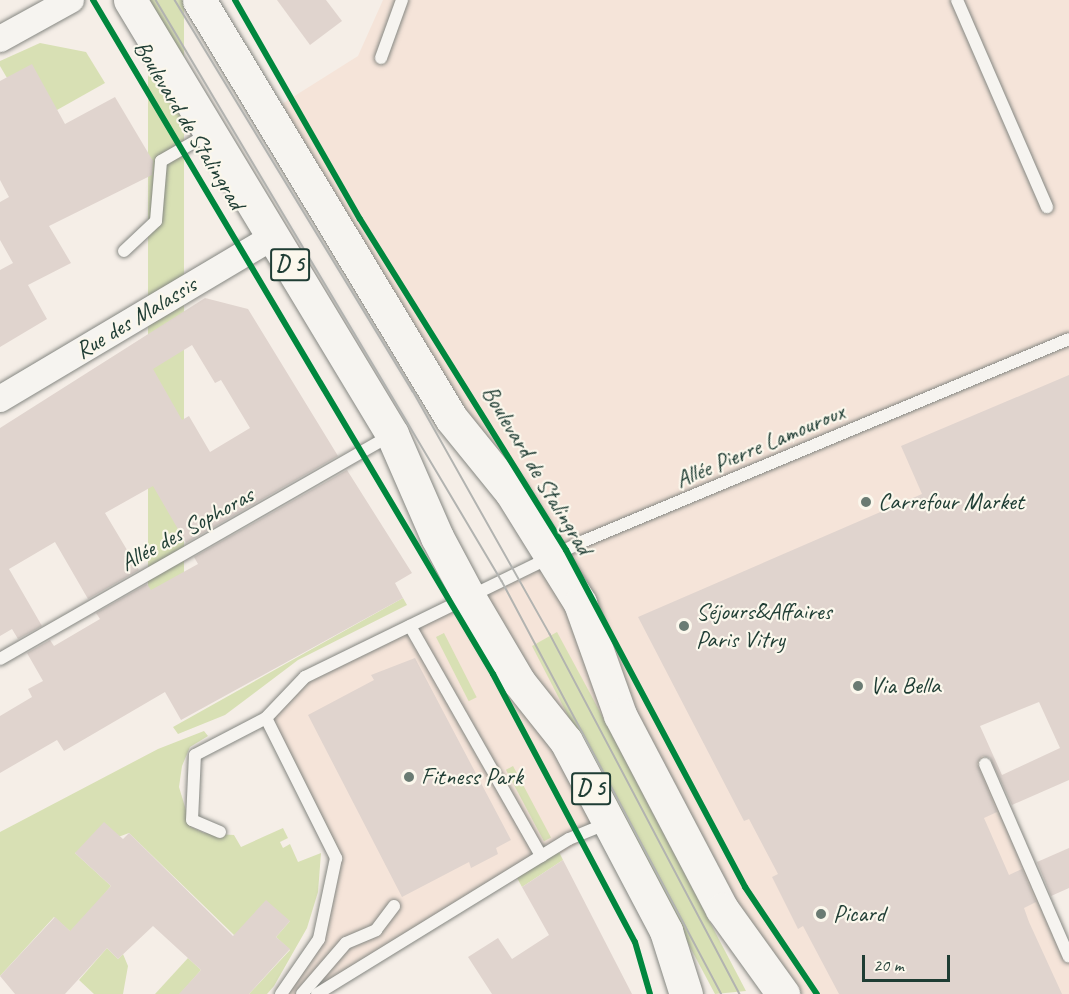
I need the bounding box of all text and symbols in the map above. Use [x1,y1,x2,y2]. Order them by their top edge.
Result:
street label: Boulevard de Stalingrad [127,35,251,215]
road number: D 5 [269,246,311,284]
street label: Rue des Malassis [70,271,202,365]
street label: Boulevard de Stalingrad [475,380,599,560]
street label: Allée Pierre Lamouroux [671,397,849,495]
street label: Allée des Sophoras [115,481,259,577]
place label: Carrefour Market [878,488,1025,516]
marker: Carrefour Market [859,495,873,509]
place label: Séjours&Affaires Paris Vitry [696,598,832,654]
marker: Séjours&Affaires Paris Vitry [677,619,691,633]
place label: Via Bella [870,672,940,700]
marker: Via Bella [851,679,865,693]
place label: Fitness Park [421,763,523,791]
marker: Fitness Park [402,770,416,784]
road number: D 5 [570,770,612,808]
place label: Picard [833,900,885,928]
marker: Picard [814,907,828,921]
scale bar [865,943,954,981]
text: 20 m [873,954,904,976]

